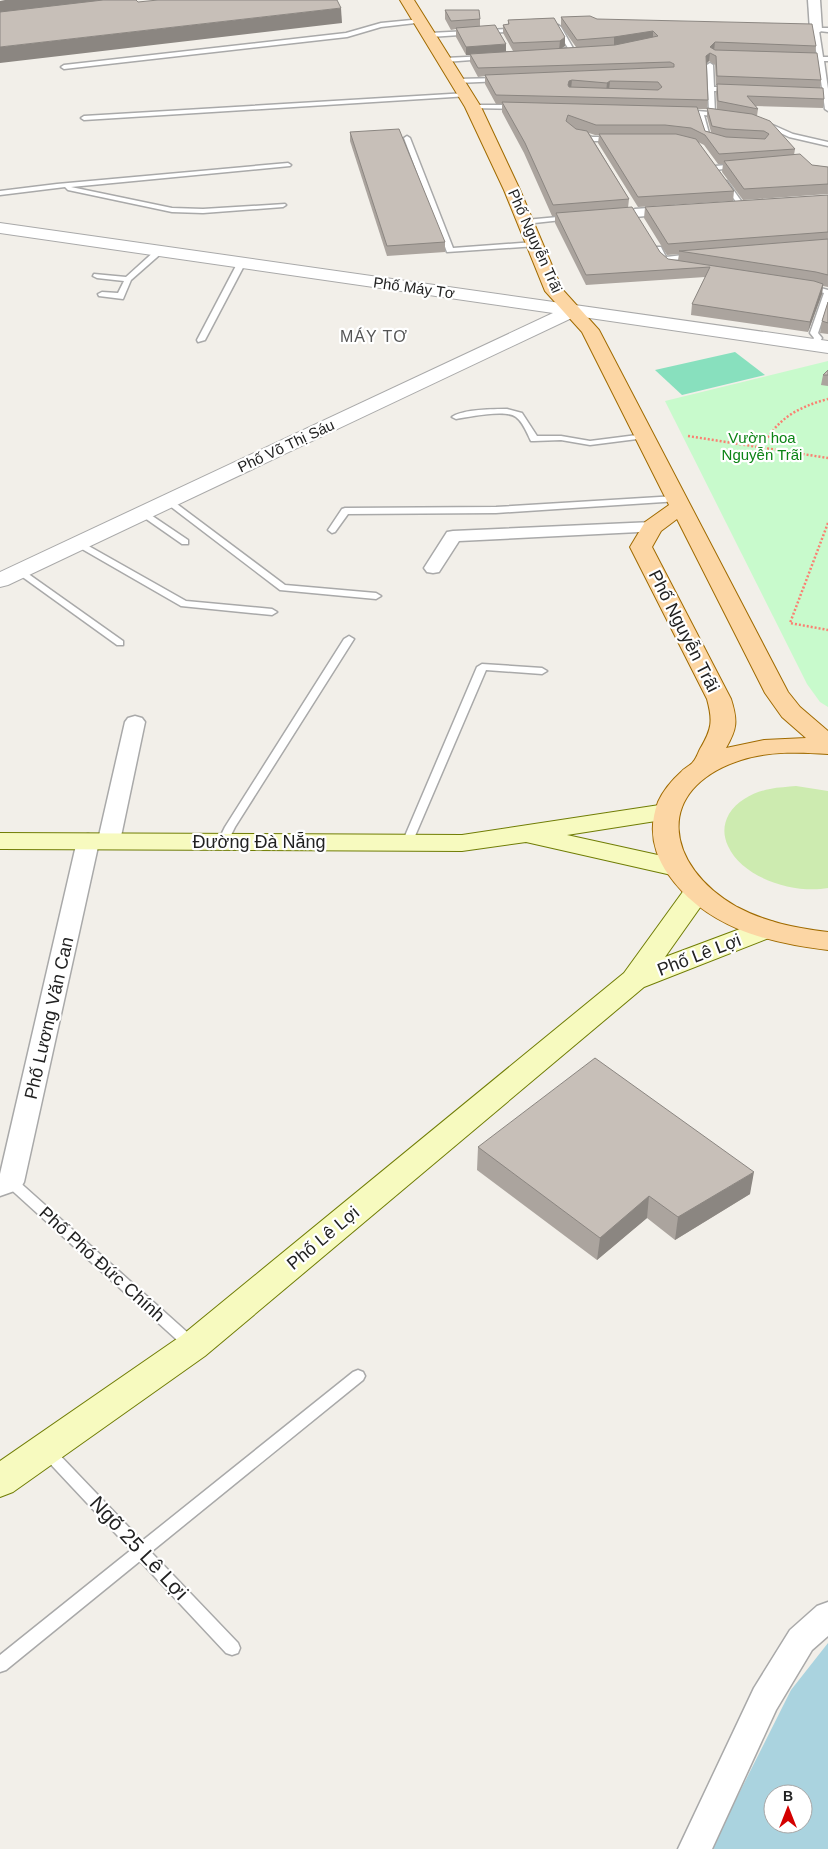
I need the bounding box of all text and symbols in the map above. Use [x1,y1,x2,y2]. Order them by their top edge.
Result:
street label: Phố Nguyễn Trãi [505,186,566,295]
street label: Phố Máy Tơ [372,273,456,302]
district label: MÁY TƠ [340,327,408,345]
street label: Phố Võ Thị Sáu [235,416,337,475]
park label: Vườn hoa Nguyễn Trãi [722,429,802,463]
street label: Phố Nguyễn Trãi [645,566,724,695]
street label: Đường Đà Nẵng [193,832,325,852]
street label: Phố Lê Lợi [654,930,744,980]
street label: Phố Lương Văn Can [21,935,77,1101]
street label: Phố Lê Lợi [283,1202,363,1274]
street label: Phố Phó Đức Chính [35,1203,169,1325]
street label: Ngõ 25 Lê Lợi [86,1491,193,1604]
north arrow [763,1784,813,1834]
text: B [783,1788,793,1804]

